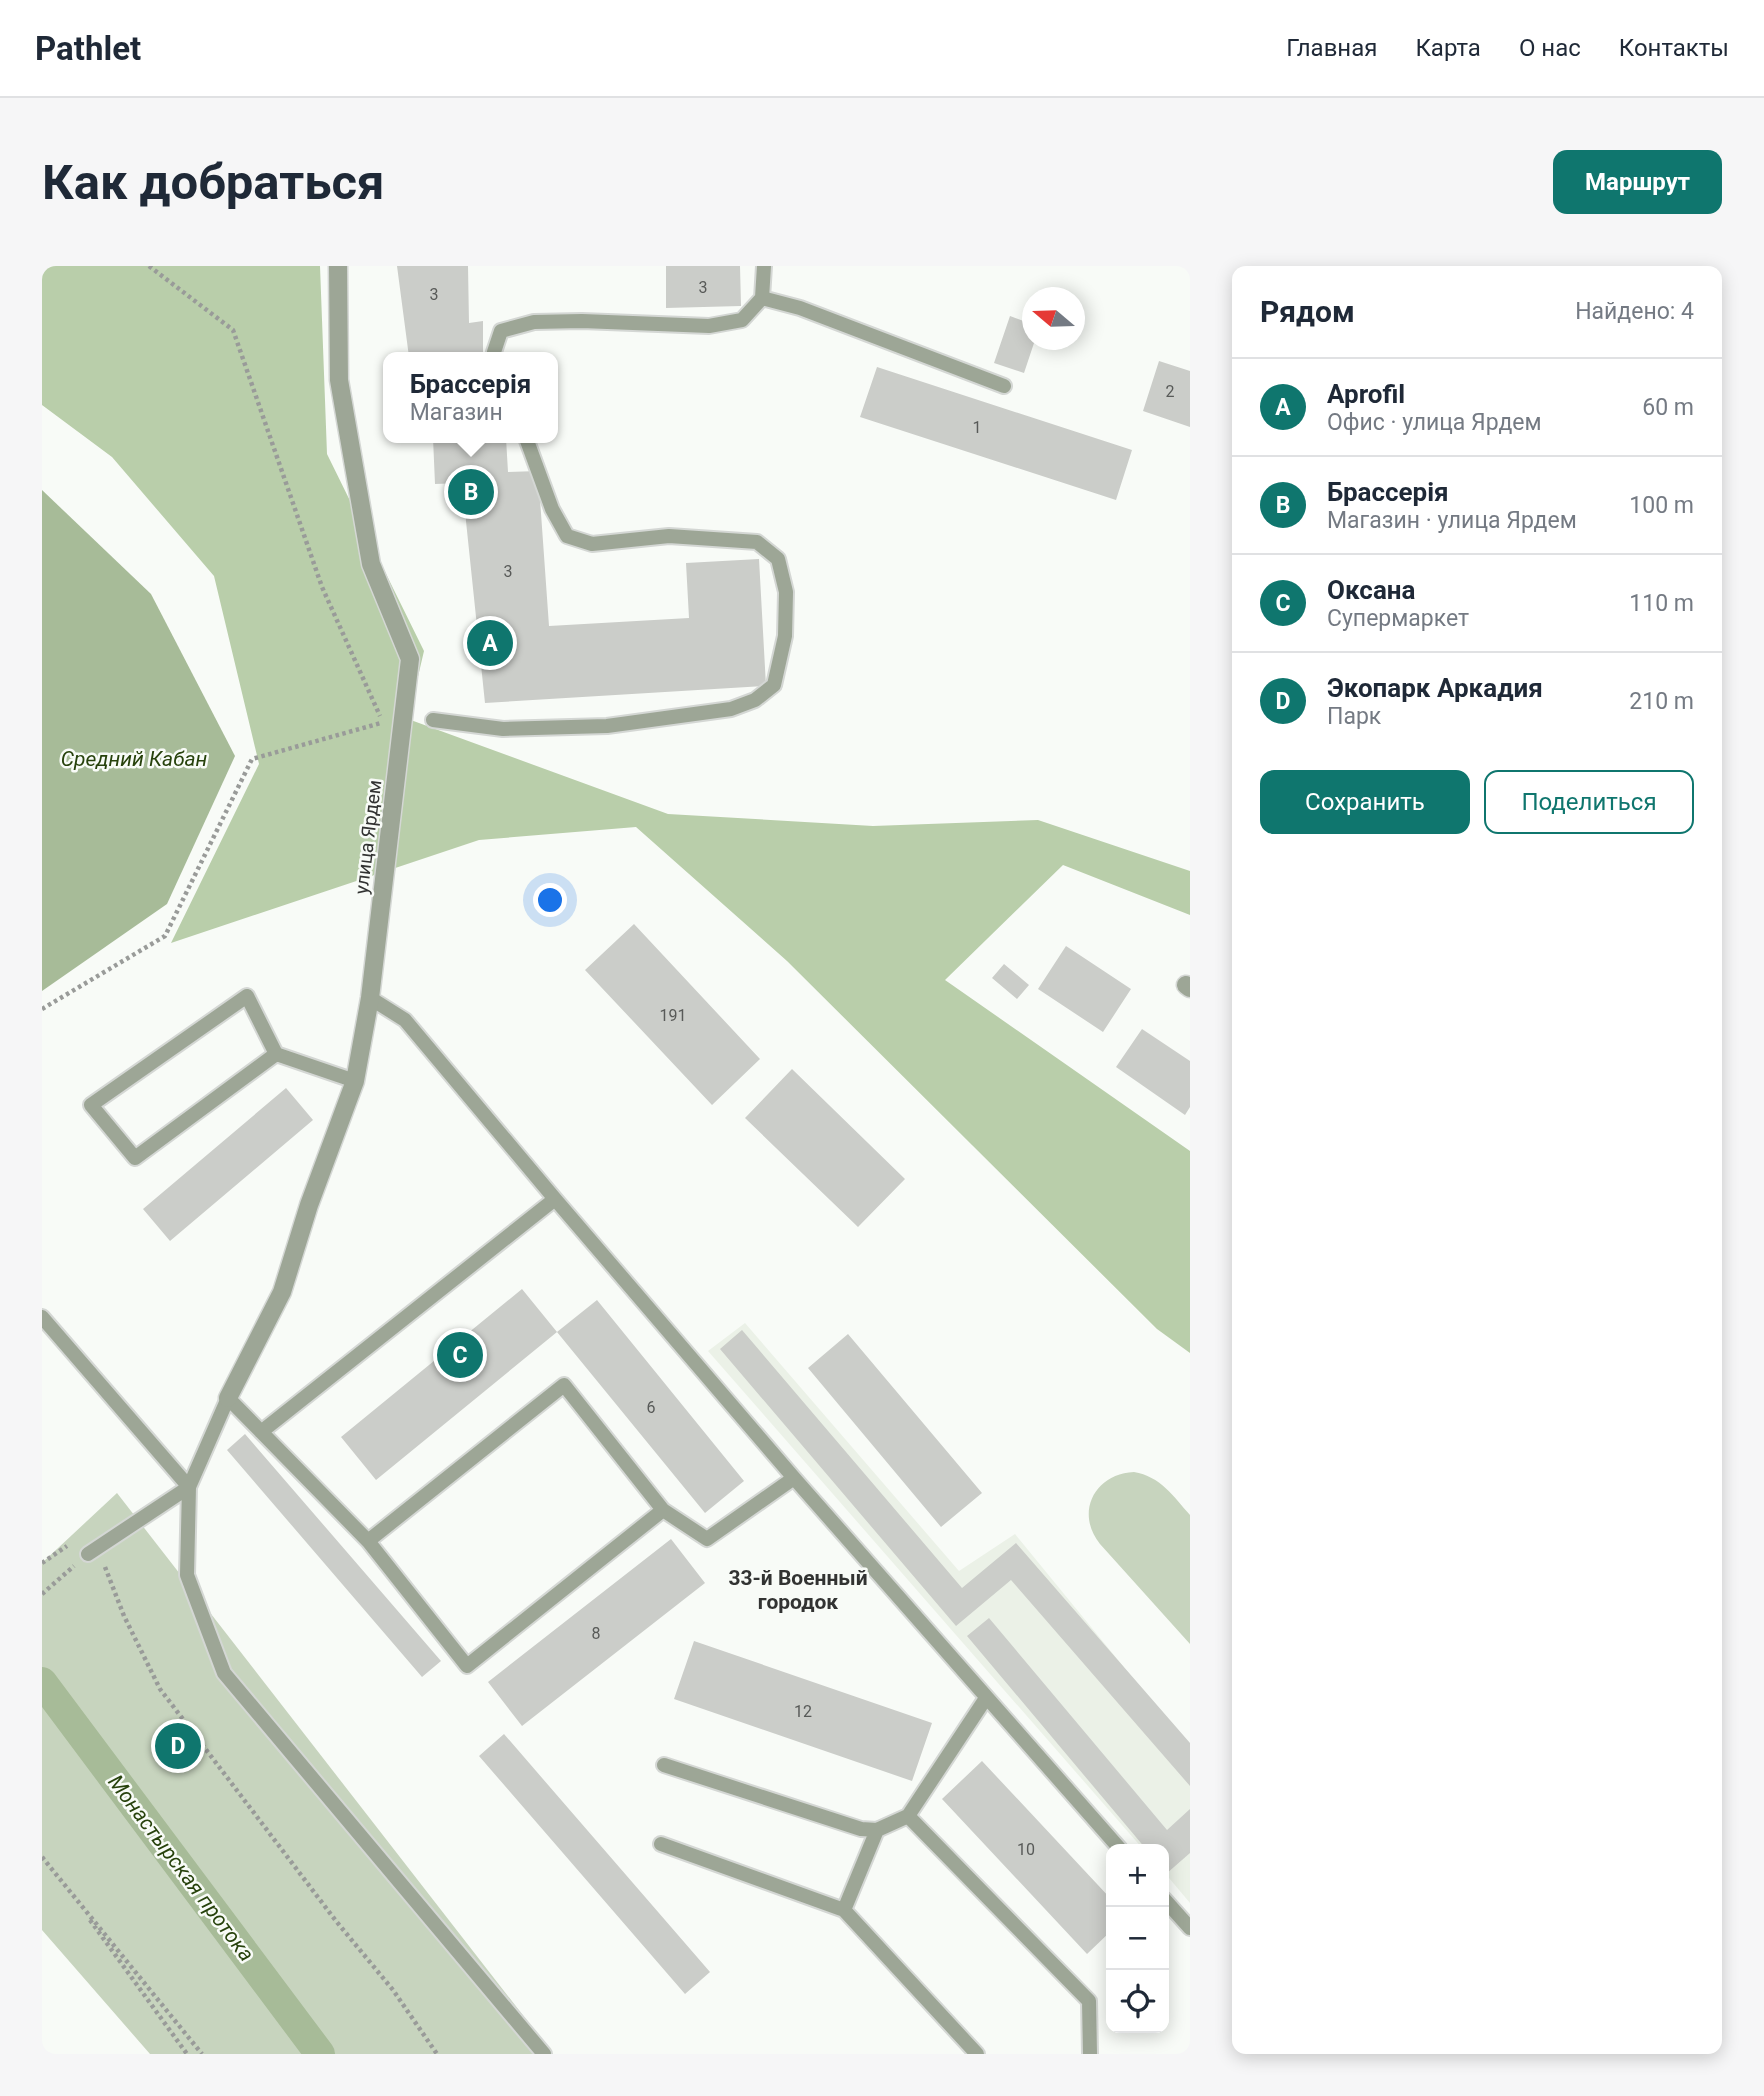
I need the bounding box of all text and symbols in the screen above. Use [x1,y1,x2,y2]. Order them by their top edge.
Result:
text: Pathlet [35,29,141,68]
text: Главная [1286,34,1377,62]
text: Карта [1415,34,1481,62]
text: О нас [1519,34,1581,62]
text: Контакты [1619,34,1729,62]
button: Маршрут [1553,150,1722,214]
text: Как добраться [42,154,384,211]
house number: 3 [699,278,708,297]
house number: 3 [430,285,439,304]
north arrow [1022,287,1085,350]
text: Рядом [1260,294,1355,329]
text: Найдено: 4 [1575,298,1694,325]
popup [383,352,558,443]
text: Брассерiя [410,369,531,399]
text: Aprofil [1327,379,1405,409]
house number: 2 [1166,382,1175,401]
text: A [1275,394,1291,421]
text: 60 m [1642,394,1694,421]
text: Магазин [410,399,503,426]
text: Офис · улица Ярдем [1327,409,1542,436]
house number: 1 [973,418,982,437]
pin: B [448,466,494,518]
text: Брассерiя [1327,477,1449,507]
text: B [1276,492,1290,519]
text: 100 m [1629,492,1694,519]
text: Магазин · улица Ярдем [1327,507,1577,534]
house number: 3 [504,562,513,581]
text: Оксана [1327,575,1415,605]
text: C [1275,590,1291,617]
text: 110 m [1629,590,1694,617]
text: Супермаркет [1327,605,1469,632]
pin: A [467,617,513,669]
text: Экопарк Аркадия [1327,673,1543,703]
text: D [1276,688,1290,715]
text: 210 m [1629,688,1694,715]
text: Парк [1327,703,1381,730]
water label: Средний Кабан [61,747,207,771]
button: Сохранить [1260,770,1470,834]
button: Поделиться [1484,770,1694,834]
street label: улица Ярдем [350,778,386,896]
your location [533,883,567,917]
house number: 191 [660,1006,686,1025]
pin: C [437,1329,483,1381]
house number: 6 [647,1398,656,1417]
district label: 33-й Военный городок [728,1566,868,1614]
house number: 8 [592,1624,601,1643]
house number: 12 [794,1702,812,1721]
pin: D [155,1720,201,1772]
water label: Монастырская протока [103,1770,259,1966]
house number: 10 [1017,1840,1035,1859]
map controls [1106,1844,1169,2033]
button: + [1106,1844,1169,1907]
button: − [1106,1907,1169,1970]
button: locate [1106,1970,1169,2033]

